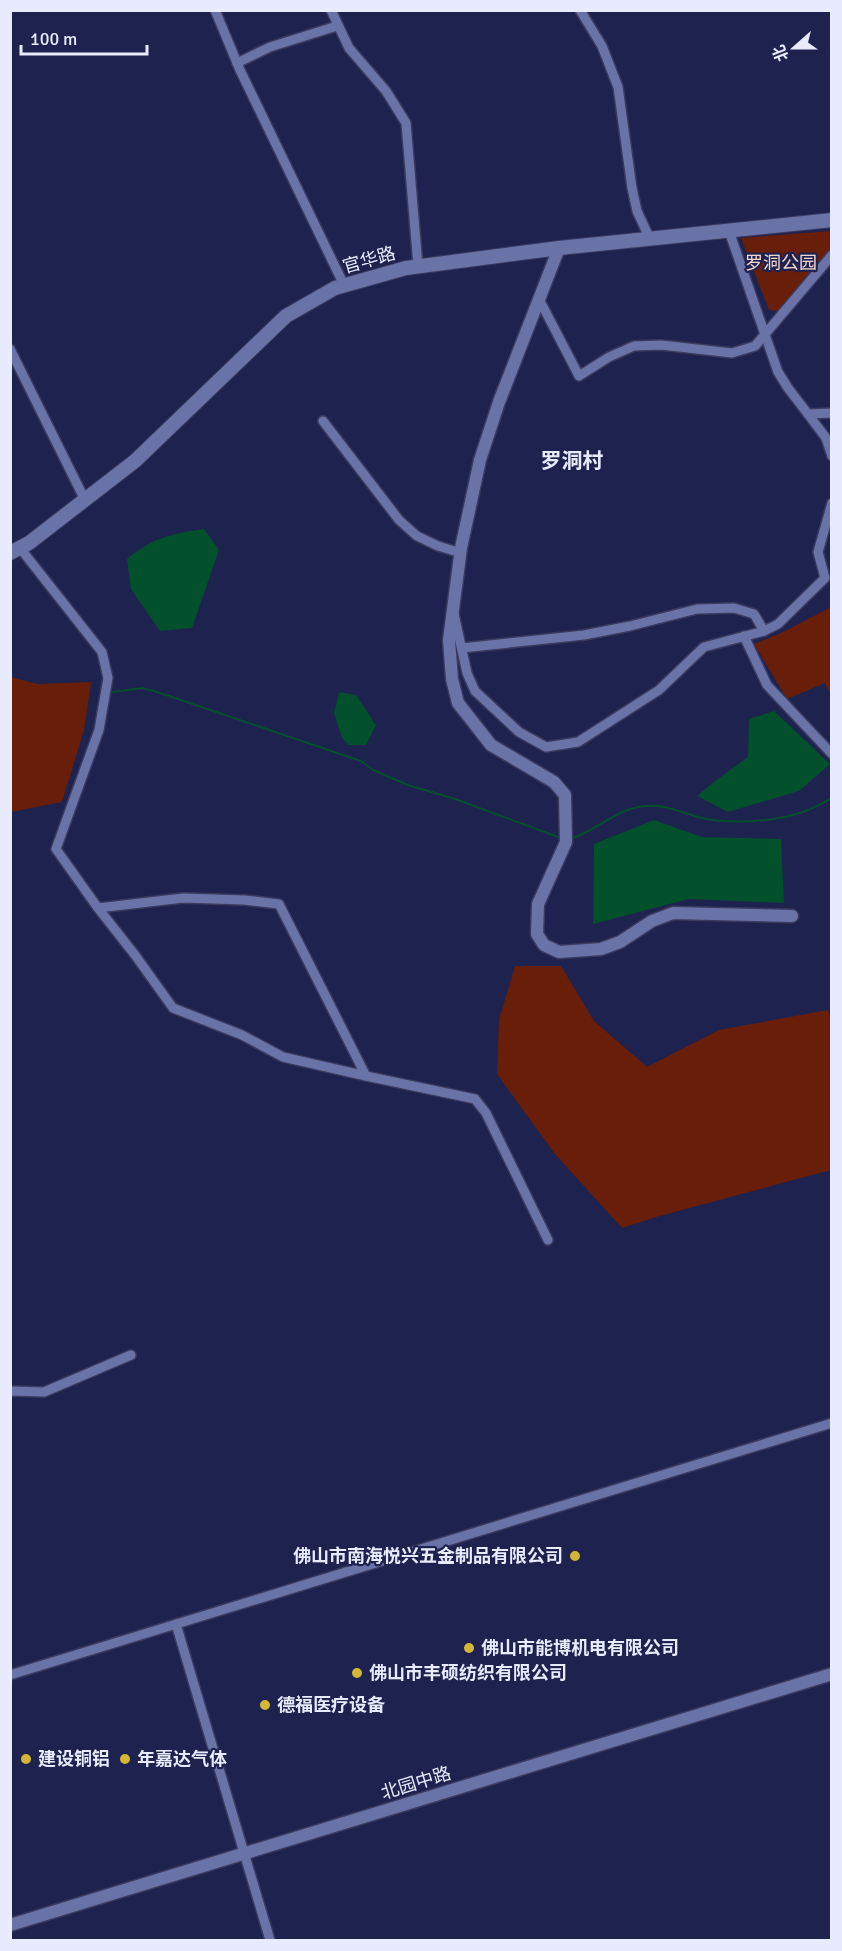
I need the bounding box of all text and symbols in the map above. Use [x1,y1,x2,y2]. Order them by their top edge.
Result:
scale bar [21,18,147,56]
north arrow [764,18,824,78]
text: 100 m [30,28,77,50]
text: 北 [769,42,793,64]
street label: 官华路 [340,242,398,278]
park label: 罗洞公园 [745,252,817,274]
district label: 罗洞村 [541,448,604,474]
place label: 佛山市南海悦兴五金制品有限公司 [293,1545,563,1567]
marker: 佛山市南海悦兴五金制品有限公司 [568,1549,582,1563]
place label: 佛山市能博机电有限公司 [481,1637,679,1659]
marker: 佛山市能博机电有限公司 [462,1641,476,1655]
place label: 佛山市丰硕纺织有限公司 [369,1662,567,1684]
marker: 佛山市丰硕纺织有限公司 [350,1666,364,1680]
place label: 德福医疗设备 [277,1694,385,1716]
marker: 德福医疗设备 [258,1698,272,1712]
place label: 建设铜铝 [38,1748,110,1770]
place label: 年嘉达气体 [137,1748,227,1770]
marker: 建设铜铝 [19,1752,33,1766]
marker: 年嘉达气体 [118,1752,132,1766]
street label: 北园中路 [378,1762,454,1804]

